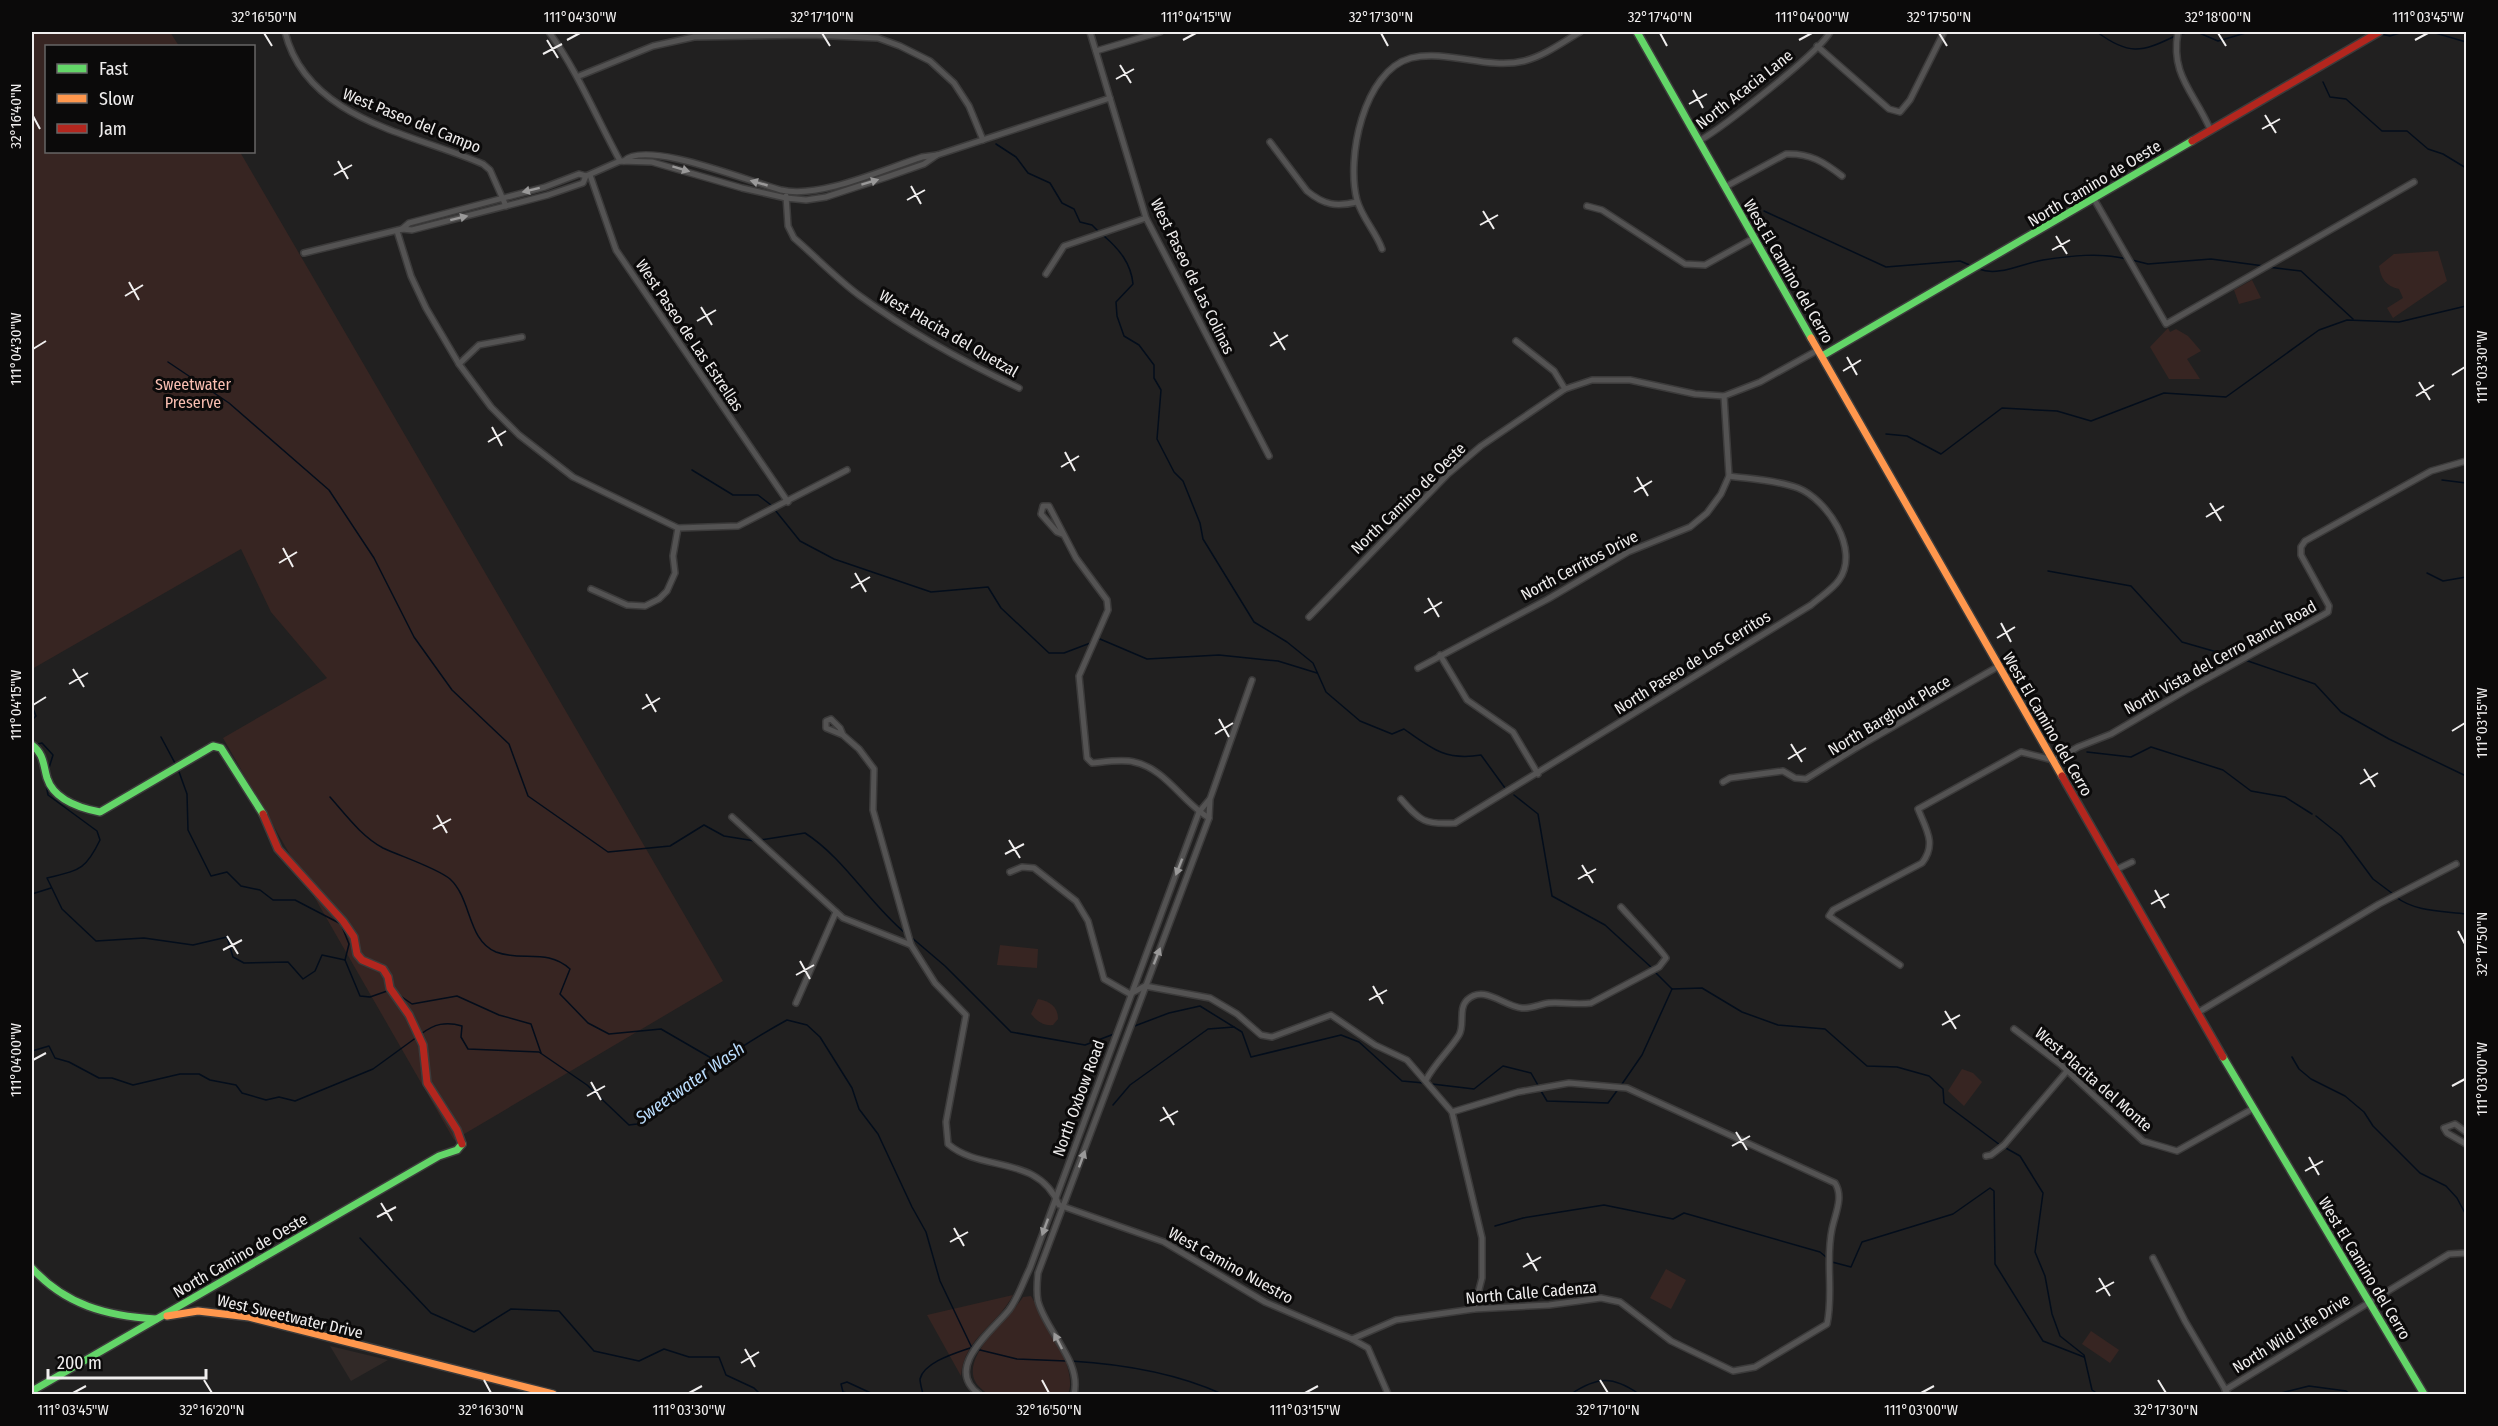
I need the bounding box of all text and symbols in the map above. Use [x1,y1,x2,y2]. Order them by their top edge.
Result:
text: 32°16'50"N [231,8,297,26]
text: 111°04'30"W [544,8,616,26]
text: 32°17'10"N [790,8,854,26]
text: 111°04'15"W [1161,8,1231,26]
text: 32°17'30"N [1349,8,1413,26]
text: 32°17'40"N [1628,8,1692,26]
text: 111°04'00"W [1775,8,1849,26]
text: 32°17'50"N [1907,8,1971,26]
text: 32°18'00"N [2185,8,2251,26]
text: 111°03'45"W [2392,8,2464,26]
legend [45,45,255,153]
street label: North Acacia Lane [1692,46,1797,133]
text: Fast [99,58,128,80]
text: 32°16'40"N [7,83,25,149]
street label: West Paseo del Campo [340,84,484,157]
text: Slow [99,88,134,110]
text: Jam [99,118,127,140]
street label: North Camino de Oeste [2024,136,2164,231]
one-way arrow [672,165,690,175]
one-way arrow [861,177,879,186]
one-way arrow [749,178,767,187]
one-way arrow [522,186,540,196]
street label: West Paseo de Las Colinas [1147,195,1239,357]
street label: West El Camino del Cerro [1740,196,1838,347]
one-way arrow [450,213,468,223]
street label: West Paseo de Las Estrellas [632,256,748,415]
street label: West Placita del Quetzal [876,286,1022,381]
text: 111°04'30"W [7,313,25,385]
text: 111°03'30"W [2473,331,2491,403]
park label: Sweetwater Preserve [155,375,231,412]
street label: North Camino de Oeste [1347,439,1470,558]
street label: North Cerritos Drive [1517,527,1641,604]
street label: North Vista del Cerro Ranch Road [2121,597,2320,718]
street label: North Paseo de Los Cerritos [1611,606,1774,718]
street label: West El Camino del Cerro [1999,649,2097,800]
text: 111°04'15"W [7,670,25,740]
street label: North Barghout Place [1825,671,1954,759]
text: 111°03'15"W [2473,688,2491,758]
one-way arrow [1174,859,1184,877]
text: 32°17'50"N [2473,912,2491,976]
one-way arrow [1152,947,1162,965]
text: 111°04'00"W [7,1023,25,1097]
street label: West Placita del Monte [2031,1023,2156,1135]
water label: Sweetwater Wash [630,1037,749,1129]
street label: North Oxbow Road [1049,1037,1108,1159]
text: 111°03'00"W [2473,1042,2491,1116]
one-way arrow [1078,1150,1087,1168]
street label: West El Camino del Cerro [2314,1194,2415,1343]
street label: North Camino de Oeste [170,1209,311,1302]
one-way arrow [1039,1218,1049,1236]
street label: West Camino Nuestro [1165,1223,1297,1308]
street label: North Calle Cadenza [1465,1277,1598,1308]
street label: West Sweetwater Drive [215,1290,365,1343]
street label: North Wild Life Drive [2229,1290,2354,1377]
one-way arrow [1053,1332,1063,1349]
scale bar [48,1342,206,1380]
text: 200 m [57,1352,102,1374]
text: 111°03'45"W [37,1401,109,1419]
text: 32°16'20"N [179,1401,245,1419]
text: 32°16'30"N [458,1401,524,1419]
text: 111°03'30"W [653,1401,725,1419]
text: 32°16'50"N [1016,1401,1082,1419]
text: 111°03'15"W [1270,1401,1340,1419]
text: 32°17'10"N [1576,1401,1640,1419]
text: 111°03'00"W [1884,1401,1958,1419]
text: 32°17'30"N [2134,1401,2198,1419]

